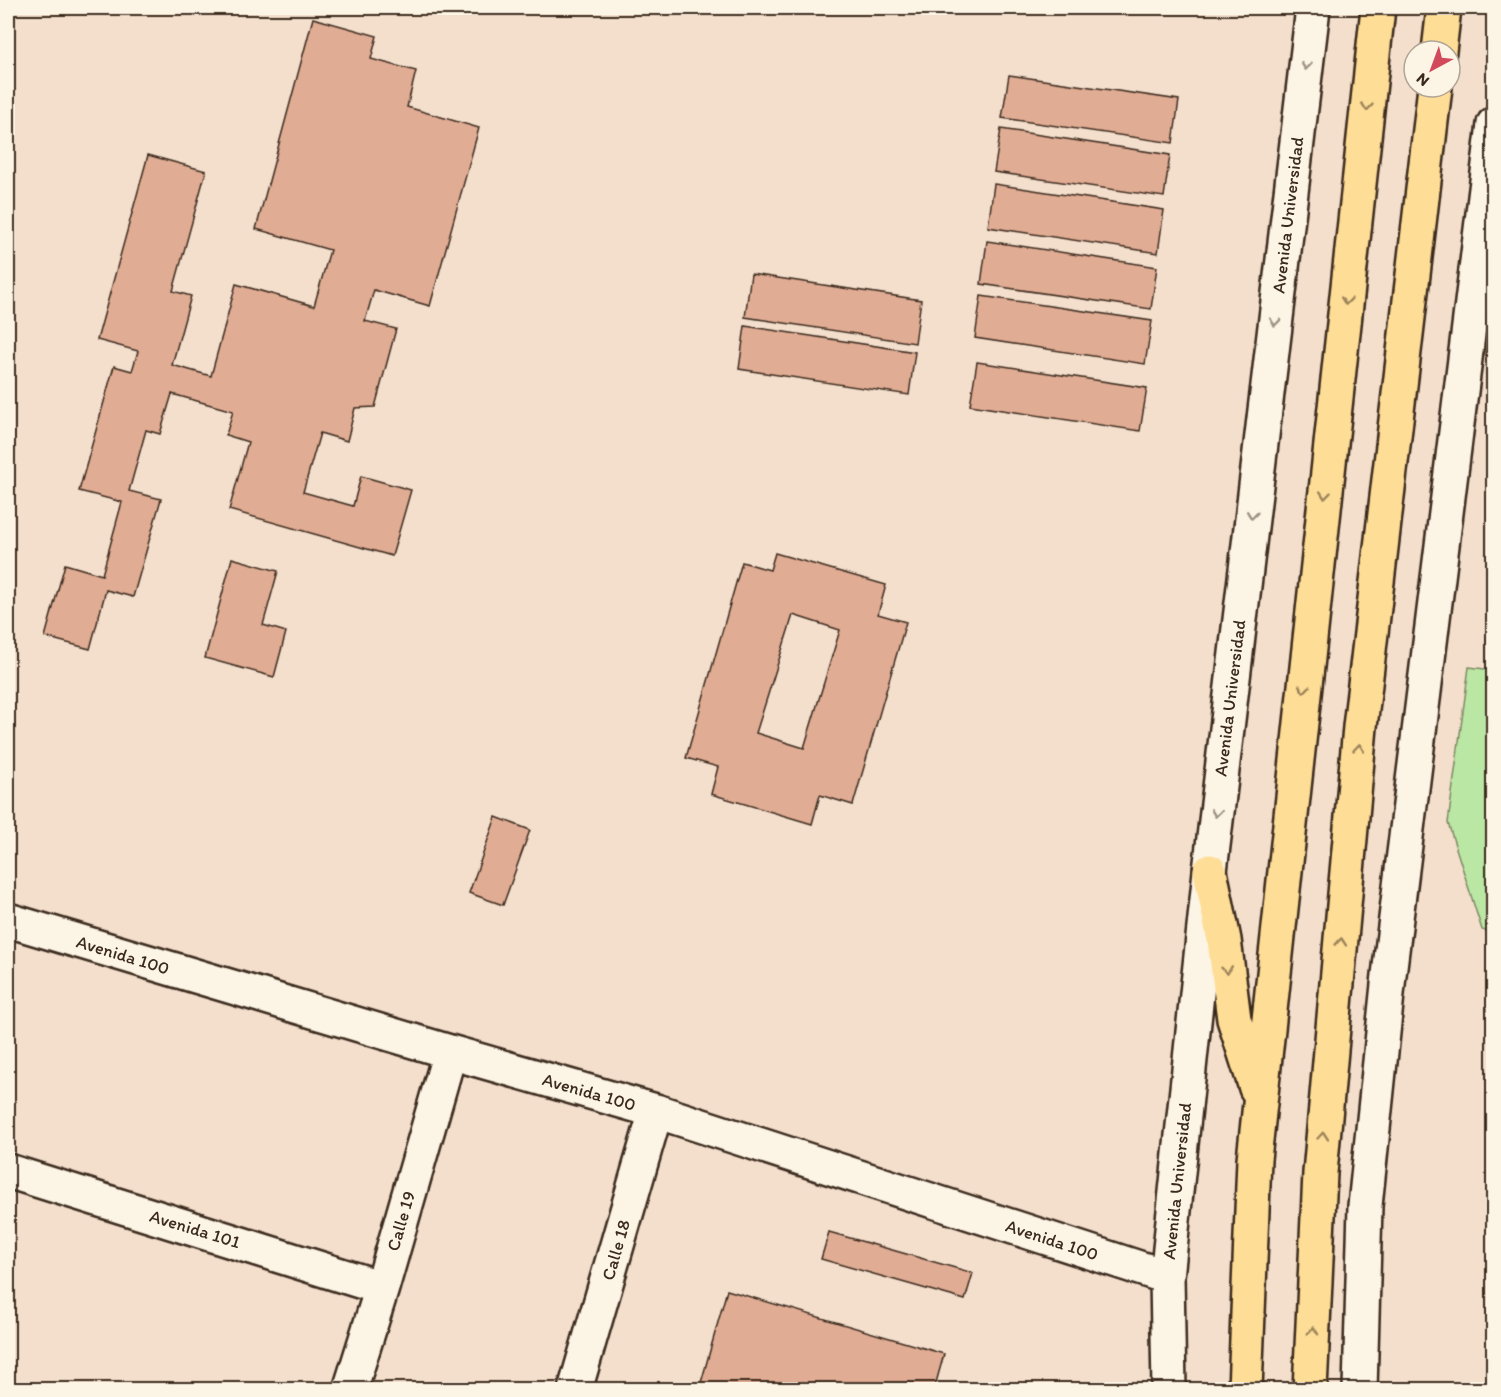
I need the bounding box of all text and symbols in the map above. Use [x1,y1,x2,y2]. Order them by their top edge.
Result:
north arrow [1402,39,1462,99]
one-way arrow [1300,61,1312,70]
text: N [1412,69,1433,91]
one-way arrow [1361,103,1374,112]
street label: Avenida Universidad [1267,135,1309,295]
one-way arrow [1340,297,1353,306]
one-way arrow [1269,317,1282,326]
one-way arrow [1320,491,1332,500]
one-way arrow [1246,511,1259,520]
street label: Avenida Universidad [1209,618,1251,778]
one-way arrow [1299,684,1311,694]
one-way arrow [1352,743,1365,753]
one-way arrow [1211,809,1223,818]
street label: Avenida 100 [74,930,172,980]
one-way arrow [1334,938,1347,947]
one-way arrow [1221,965,1233,974]
street label: Avenida 100 [540,1068,638,1116]
street label: Avenida Universidad [1158,1101,1196,1261]
one-way arrow [1316,1132,1329,1141]
street label: Calle 19 [382,1188,420,1254]
street label: Avenida 101 [147,1205,243,1253]
street label: Avenida 100 [1003,1215,1101,1265]
street label: Calle 18 [597,1217,635,1283]
one-way arrow [1306,1327,1319,1336]

